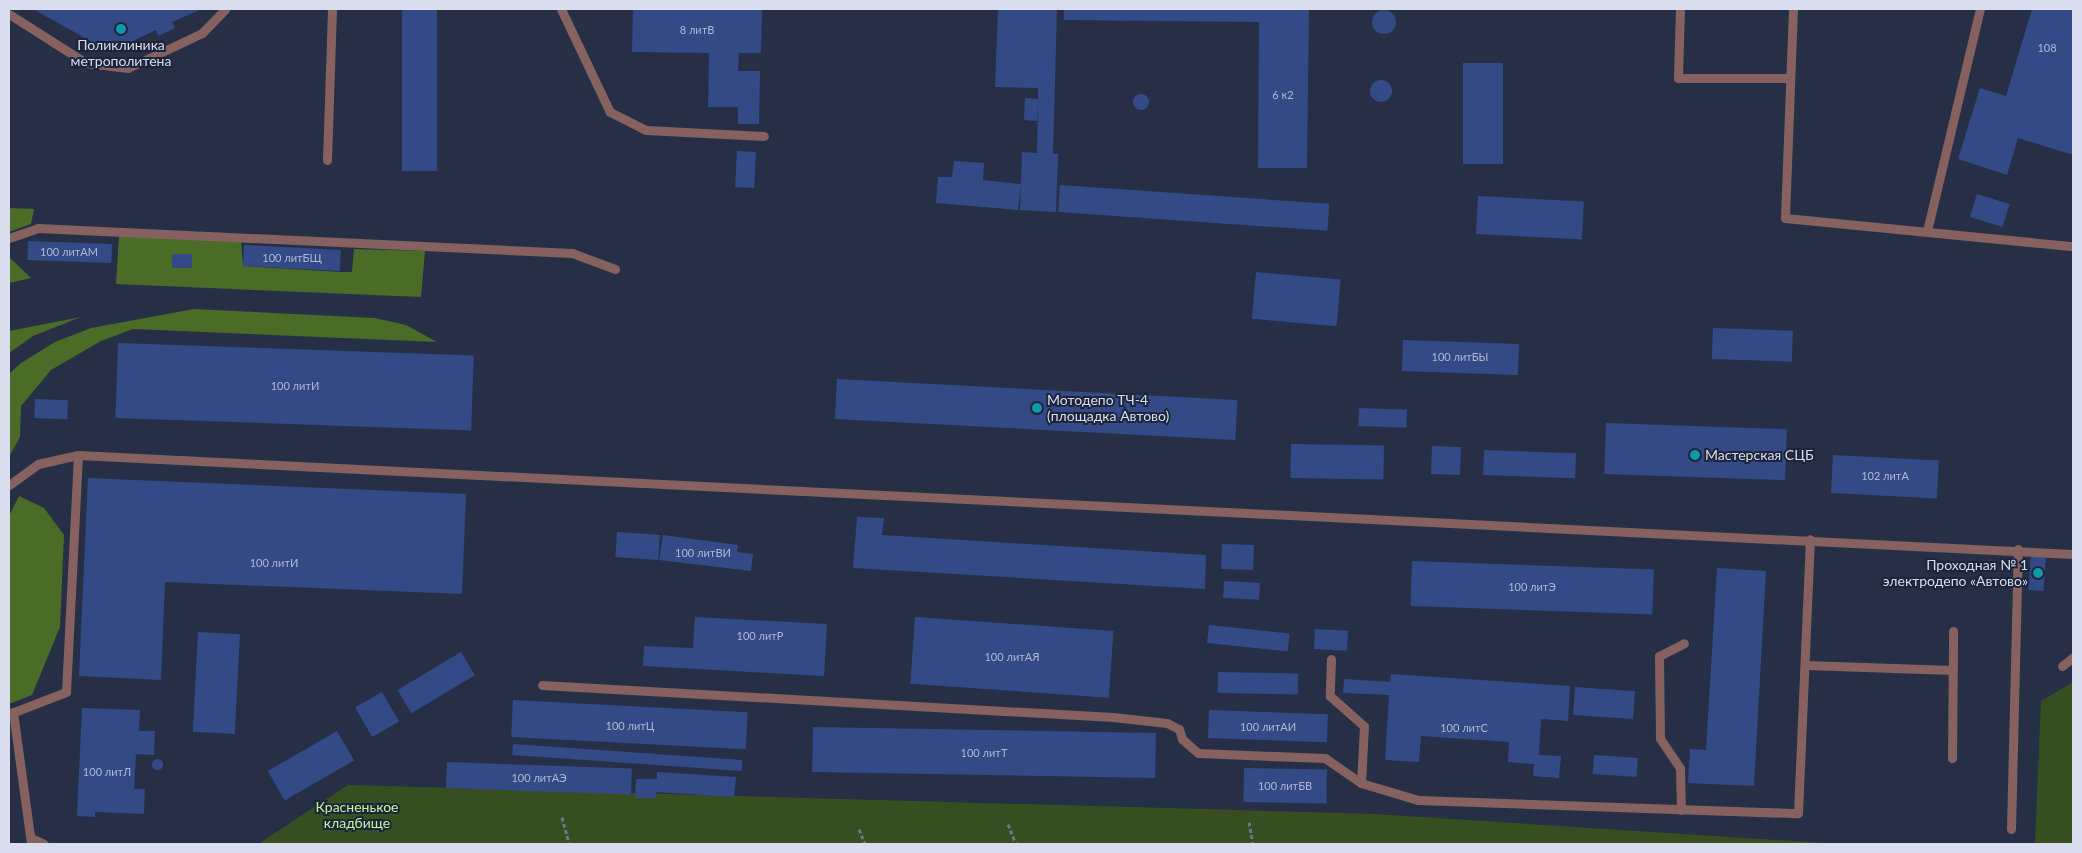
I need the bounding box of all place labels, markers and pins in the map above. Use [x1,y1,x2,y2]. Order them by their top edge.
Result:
marker: Поликлиника метрополитена [115,23,127,35]
place label: Поликлиника метрополитена [71,37,171,70]
place label: Мотодепо ТЧ-4 (площадка Автово) [1047,392,1169,424]
marker: Мотодепо ТЧ-4 (площадка Автово) [1031,402,1043,414]
place label: Мастерская СЦБ [1705,447,1814,463]
marker: Мастерская СЦБ [1689,449,1701,461]
place label: Проходная № 1 электродепо «Автово» [1883,557,2028,590]
marker: Проходная № 1 электродепо «Автово» [2032,567,2044,579]

